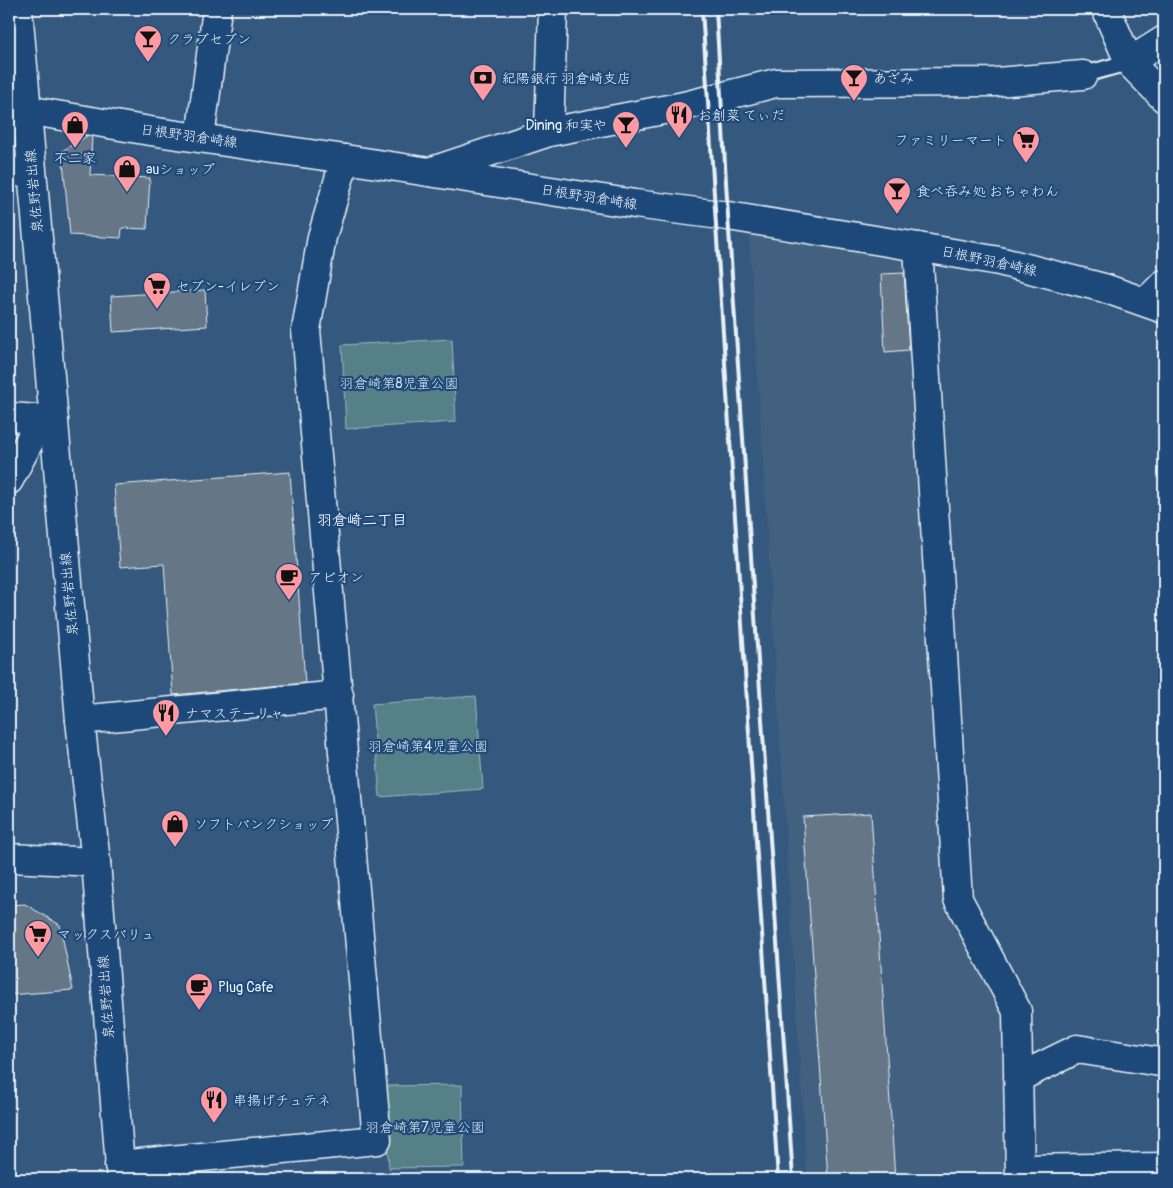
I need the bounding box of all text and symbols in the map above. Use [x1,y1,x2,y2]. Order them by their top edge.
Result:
bar icon: クラブセブン [133,24,163,63]
place label: クラブセブン [167,31,251,48]
bank icon: 紀陽銀行 羽倉崎支店 [468,63,498,102]
bar icon: あざみ [839,63,869,102]
place label: 紀陽銀行 羽倉崎支店 [502,70,631,87]
place label: あざみ [873,70,914,87]
restaurant icon: お創菜 てぃだ [664,100,694,139]
place label: お創菜 てぃだ [698,107,785,124]
shop icon: 不二家 [60,110,90,149]
bar icon: Dining 和実や [611,110,641,149]
place label: Dining 和実や [526,117,607,134]
street label: 日根野羽倉崎線 [139,121,239,151]
supermarket icon: ファミリーマート [1011,125,1041,164]
place label: ファミリーマート [895,132,1007,149]
street label: 泉佐野岩出線 [22,148,46,234]
place label: 不二家 [54,150,96,167]
shop icon: auショップ [112,154,142,193]
place label: auショップ [146,161,215,178]
bar icon: 食べ呑み処 おちゃわん [882,176,912,215]
street label: 日根野羽倉崎線 [539,181,639,213]
place label: 食べ呑み処 おちゃわん [916,183,1059,200]
street label: 日根野羽倉崎線 [939,242,1039,280]
supermarket icon: セブン-イレブン [142,271,172,310]
place label: セブン-イレブン [176,278,280,295]
park label: 羽倉崎第8児童公園 [339,375,459,392]
district label: 羽倉崎二丁目 [317,511,407,530]
street label: 泉佐野岩出線 [57,551,81,637]
cafe icon: アビオン [274,562,304,601]
place label: アビオン [308,569,364,586]
restaurant icon: ナマステーリャ [151,698,181,737]
place label: ナマステーリャ [185,705,284,722]
park label: 羽倉崎第4児童公園 [368,738,488,755]
shop icon: ソフトバンクショップ [160,809,190,848]
place label: ソフトバンクショップ [194,816,333,833]
supermarket icon: マックスバリュ [23,919,53,958]
place label: マックスバリュ [57,926,155,943]
street label: 泉佐野岩出線 [95,955,117,1039]
cafe icon: Plug Cafe [184,972,214,1011]
place label: Plug Cafe [218,979,273,996]
restaurant icon: 串揚げチュテネ [199,1085,229,1124]
place label: 串揚げチュテネ [233,1092,331,1109]
park label: 羽倉崎第7児童公園 [365,1119,485,1136]

